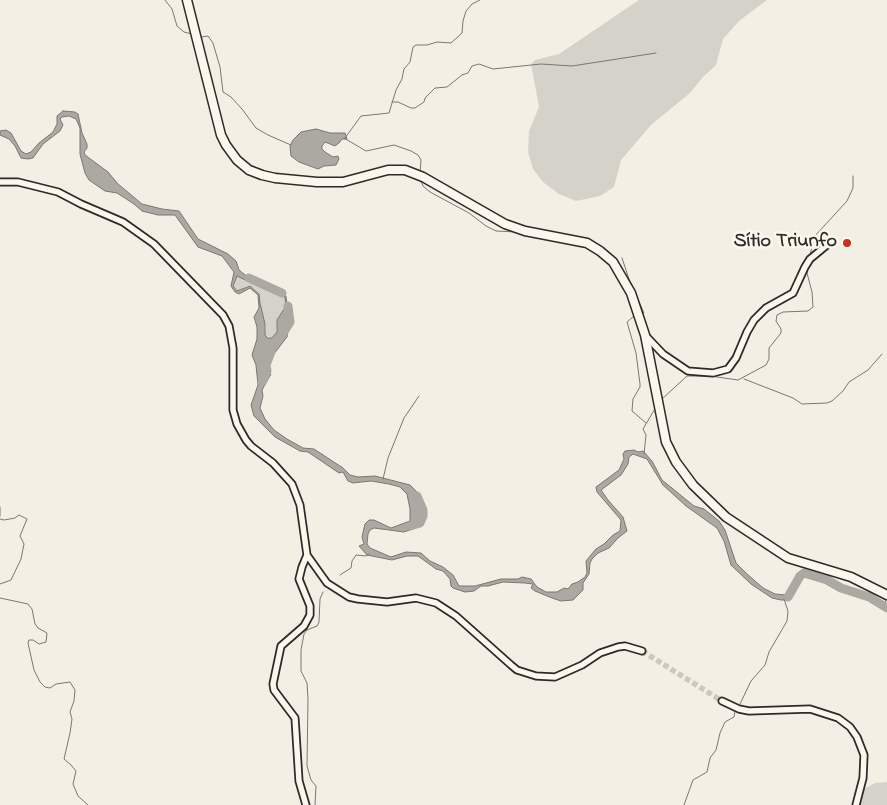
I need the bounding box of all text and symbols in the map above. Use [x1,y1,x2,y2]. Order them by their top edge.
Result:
place label: Sítio Triunfo [734,231,837,255]
marker: Sítio Triunfo [841,237,853,249]

